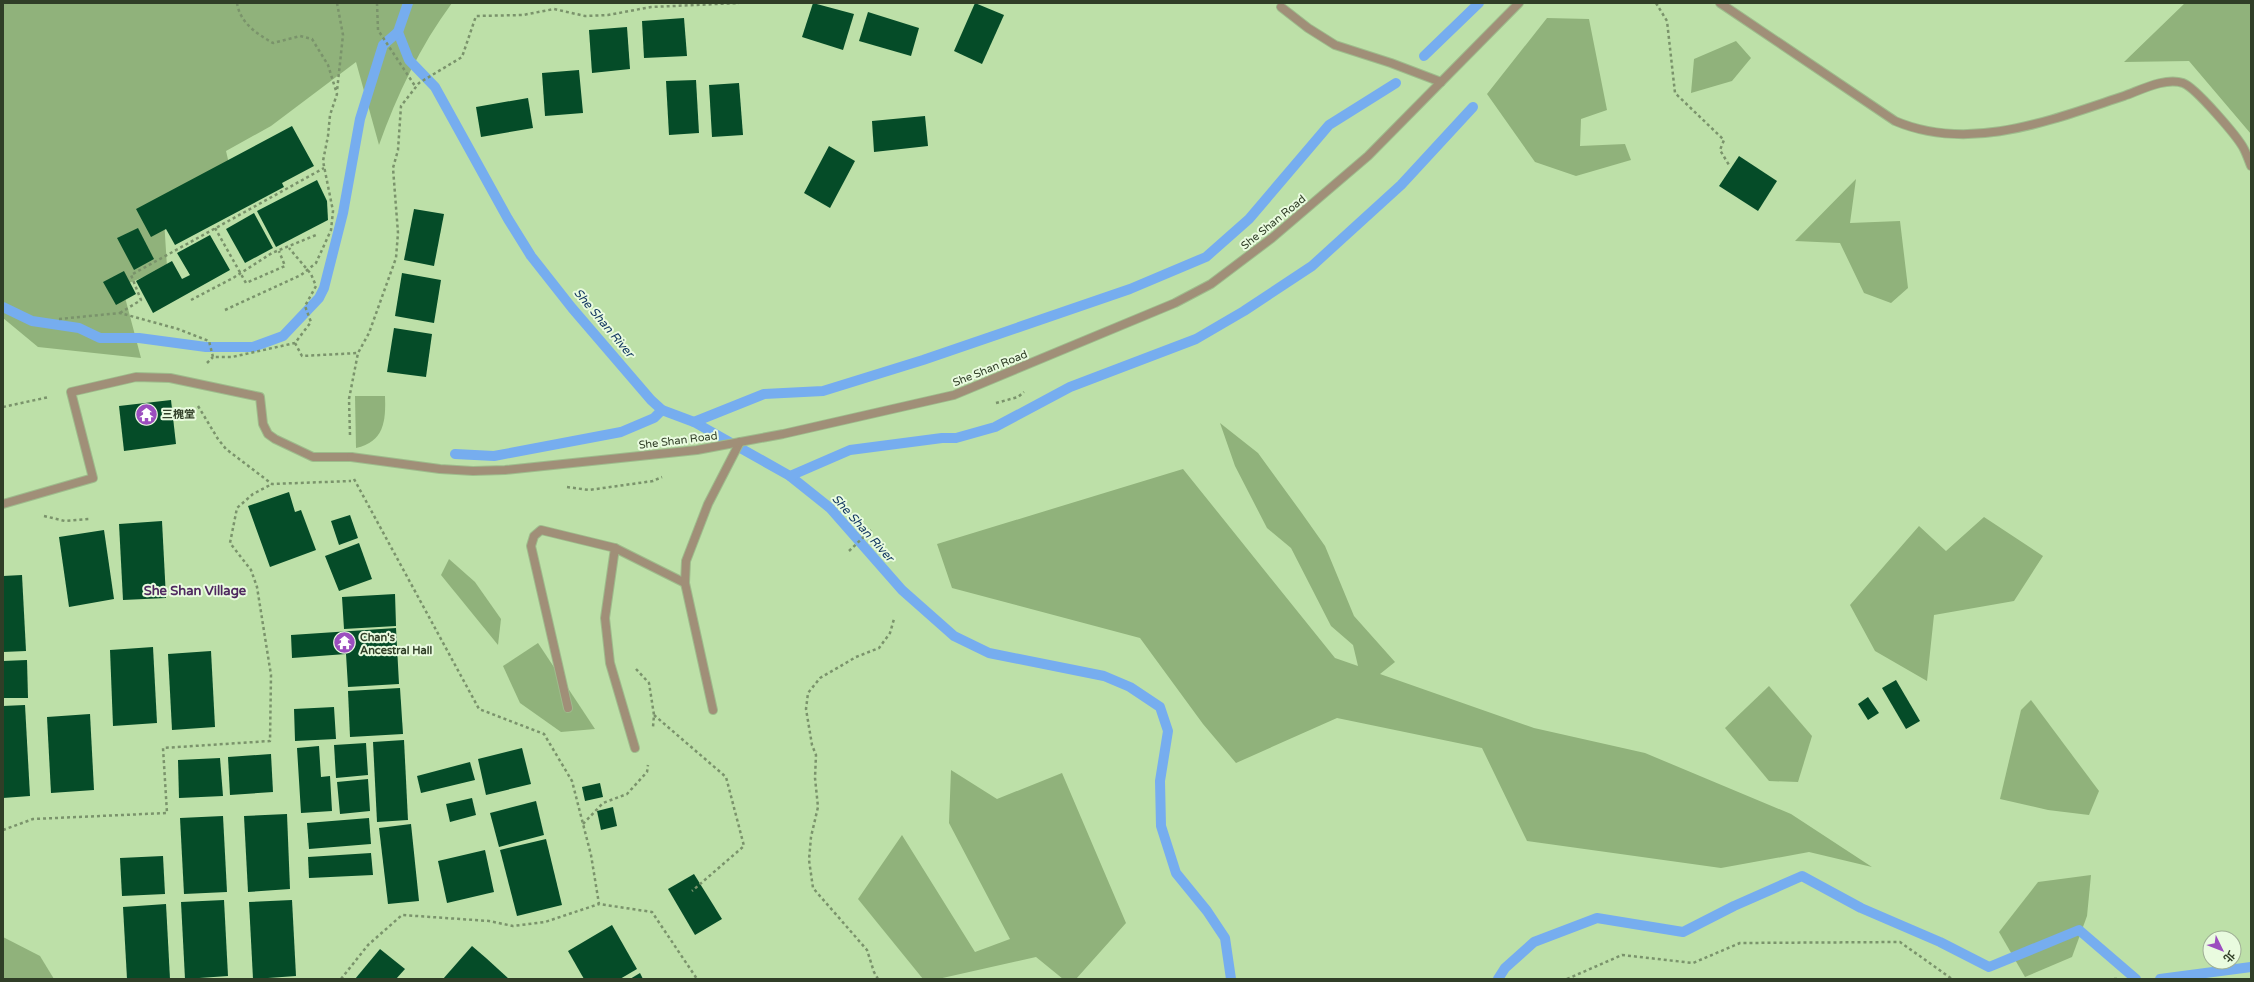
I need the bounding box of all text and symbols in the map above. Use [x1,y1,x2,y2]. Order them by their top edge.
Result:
street label: She Shan Road [1238,192,1308,252]
water label: She Shan River [571,286,638,361]
street label: She Shan Road [951,348,1029,389]
temple icon: 三槐堂 [133,401,159,427]
place label: 三槐堂 [162,408,195,421]
street label: She Shan Road [638,429,718,452]
water label: She Shan River [829,492,898,565]
district label: She Shan Village [144,583,247,599]
temple icon: Chan's Ancestral Hall [331,630,357,656]
place label: Chan's Ancestral Hall [360,631,433,657]
north arrow [2202,930,2242,970]
text: 北 [2220,948,2237,965]

